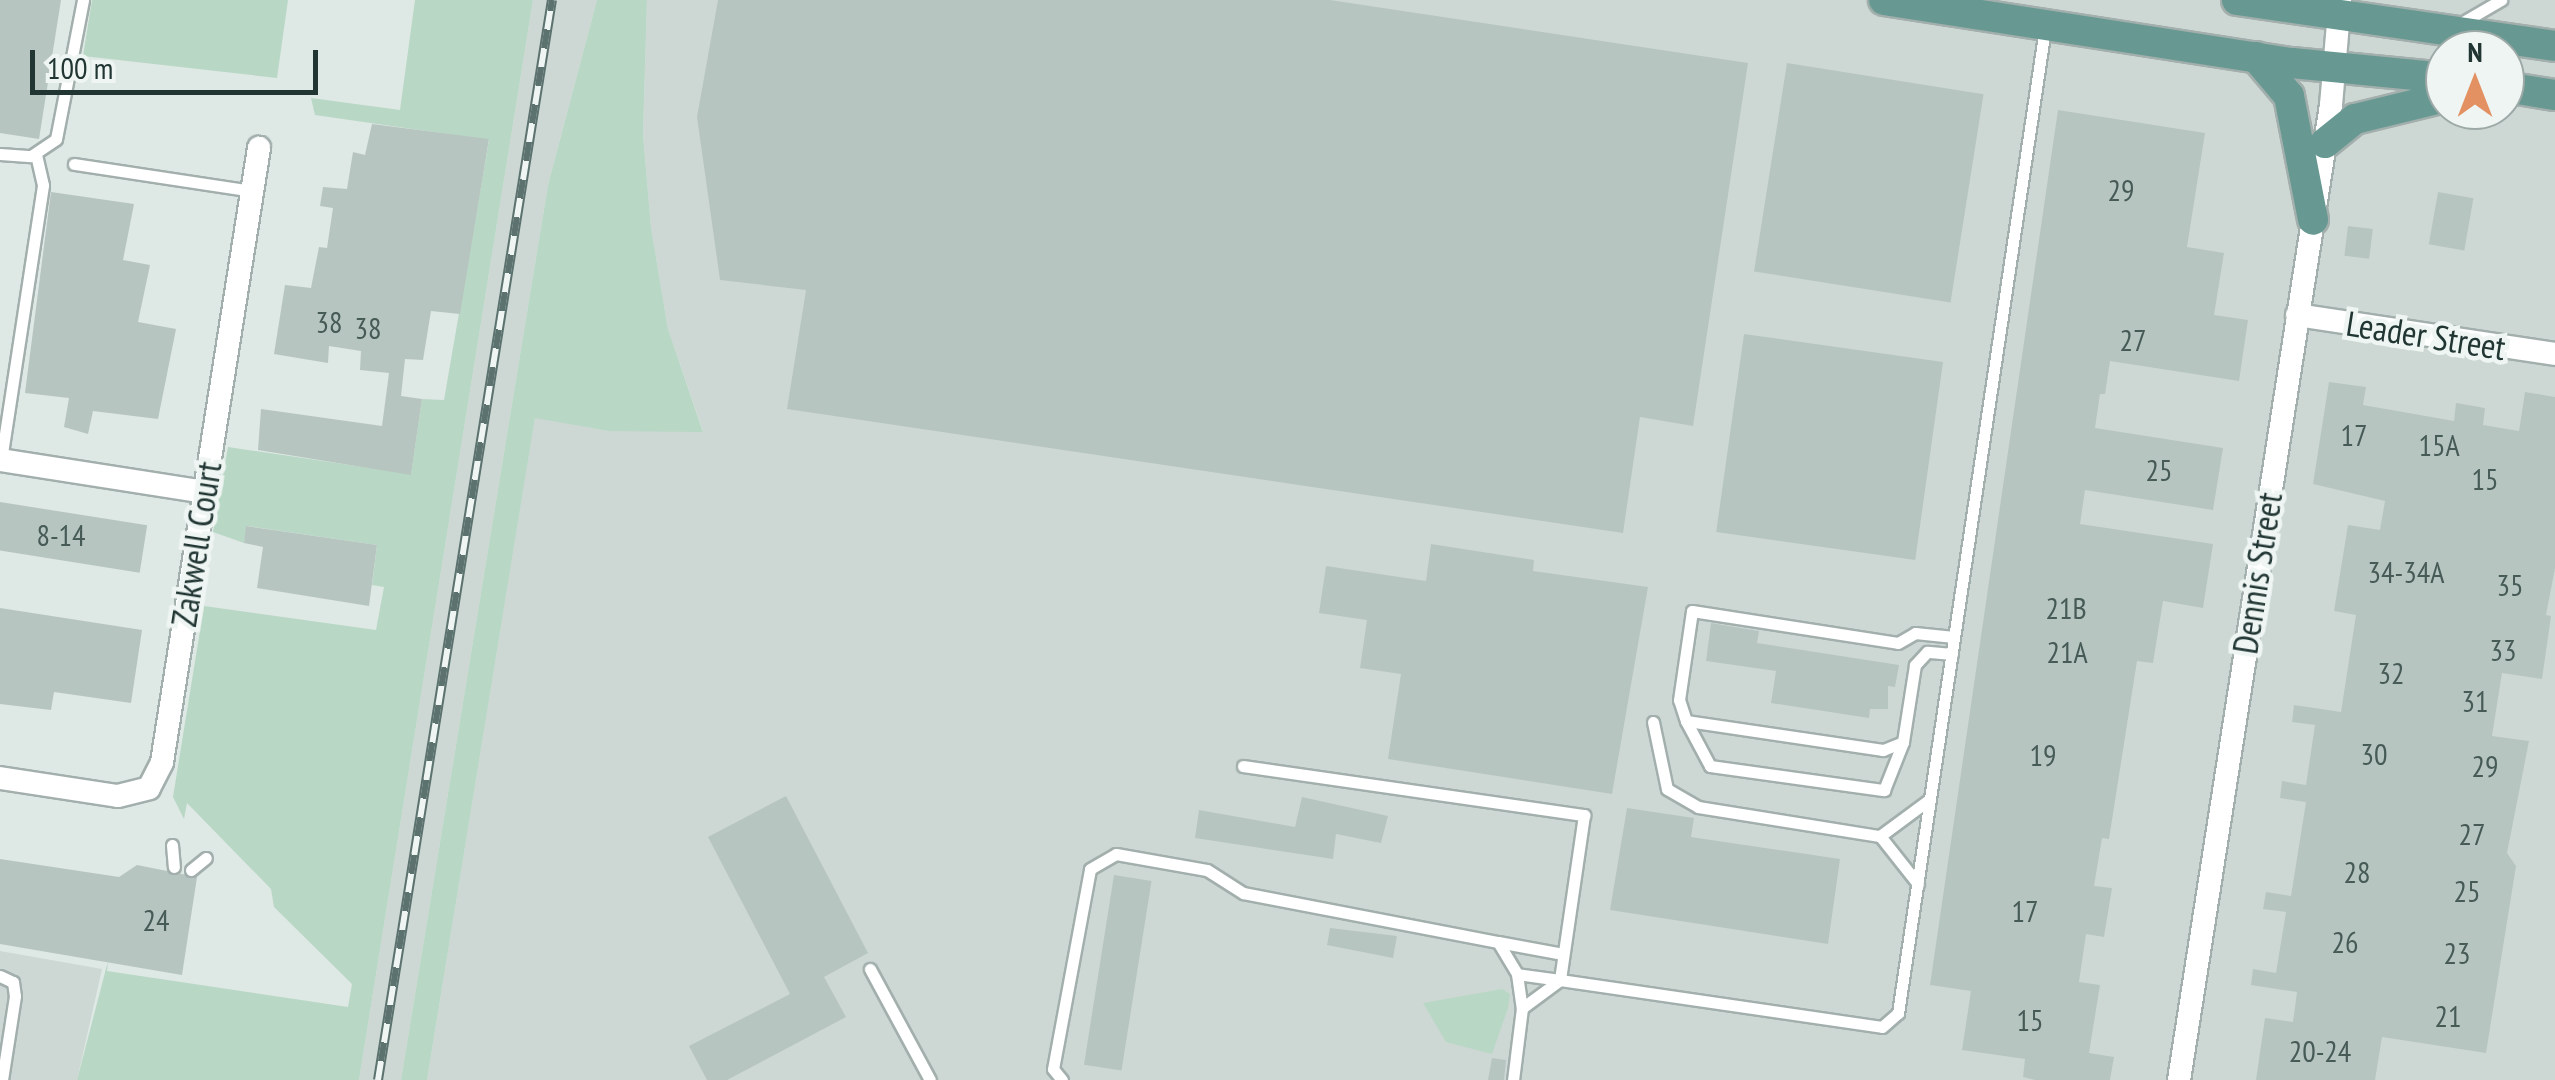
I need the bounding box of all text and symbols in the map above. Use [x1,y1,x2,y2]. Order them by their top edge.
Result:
scale bar [35,30,322,92]
north arrow [2425,30,2525,130]
text: N [2467,33,2483,70]
text: 100 m [47,48,113,87]
house number: 29 [2108,172,2134,208]
street label: Leader Street [2343,302,2509,368]
house number: 38 [316,304,342,340]
house number: 38 [355,310,381,346]
house number: 27 [2120,322,2146,358]
house number: 17 [2341,417,2367,453]
house number: 15A [2418,427,2460,463]
house number: 25 [2146,452,2172,488]
street label: Zakwell Court [162,459,230,629]
house number: 15 [2472,461,2498,497]
street label: Dennis Street [2224,489,2290,657]
house number: 8-14 [36,517,86,553]
house number: 34-34A [2368,554,2444,590]
house number: 35 [2497,567,2523,603]
house number: 21B [2045,590,2087,626]
house number: 33 [2490,632,2516,668]
house number: 21A [2046,634,2088,670]
house number: 32 [2378,655,2404,691]
house number: 31 [2462,683,2488,719]
house number: 30 [2361,736,2387,772]
house number: 19 [2030,737,2056,773]
house number: 29 [2472,748,2498,784]
house number: 27 [2459,816,2485,852]
house number: 28 [2344,854,2370,890]
house number: 25 [2454,873,2480,909]
house number: 17 [2012,893,2038,929]
house number: 24 [143,902,169,938]
house number: 26 [2332,924,2358,960]
house number: 23 [2444,935,2470,971]
house number: 21 [2435,998,2461,1034]
house number: 15 [2017,1002,2043,1038]
house number: 20-24 [2289,1033,2351,1069]

